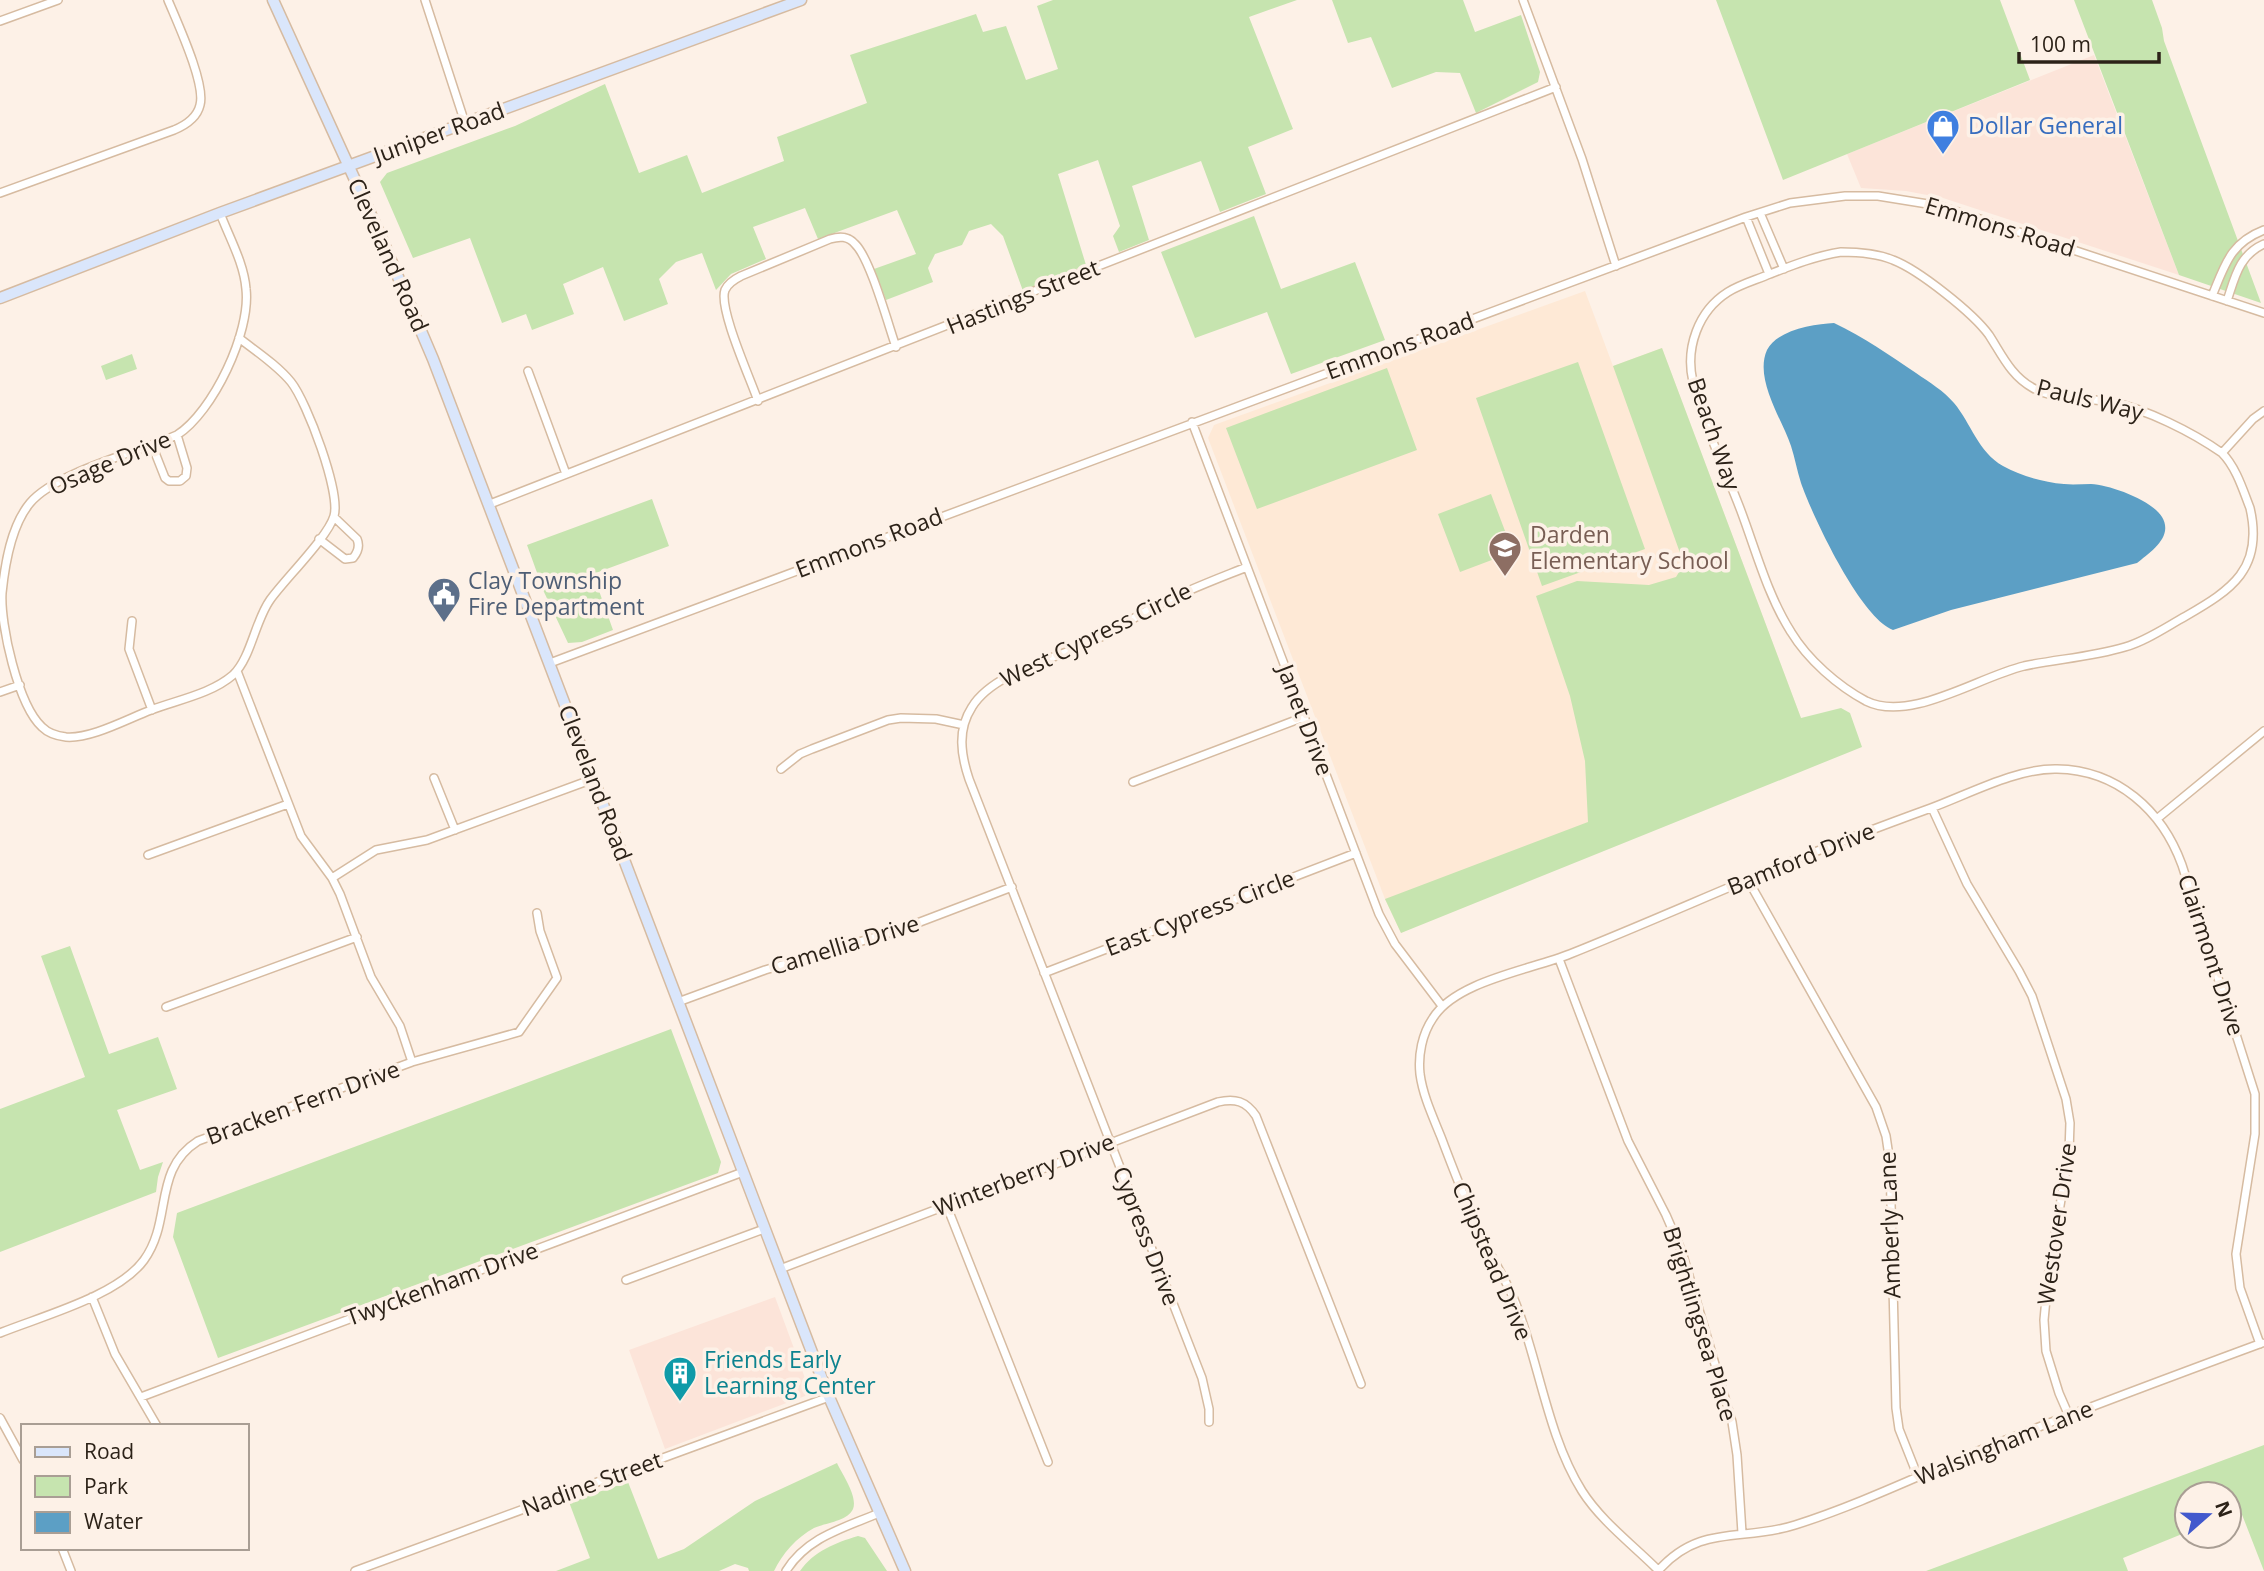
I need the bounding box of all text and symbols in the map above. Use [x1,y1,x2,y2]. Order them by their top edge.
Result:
scale bar [2019,21,2159,65]
text: 100 m [2030,30,2091,58]
street label: Juniper Road [367,94,509,171]
shop icon: Dollar General [1924,107,1962,156]
place label: Dollar General [1968,109,2123,141]
street label: Cleveland Road [341,173,437,337]
street label: Emmons Road [1921,188,2079,264]
street label: Hastings Street [941,251,1104,341]
street label: Emmons Road [1321,303,1478,387]
street label: Pauls Way [2033,370,2147,428]
street label: Beach Way [1681,373,1749,495]
street label: Osage Drive [44,422,175,502]
street label: Emmons Road [790,499,947,585]
place label: Darden Elementary School [1530,518,1729,576]
school or university icon: Darden Elementary School [1486,529,1524,578]
place label: Clay Township Fire Department [468,564,645,622]
street label: West Cypress Circle [995,574,1197,694]
public building icon: Clay Township Fire Department [425,575,463,624]
street label: Janet Drive [1269,658,1342,780]
street label: Cleveland Road [551,700,640,866]
street label: Bamford Drive [1722,814,1879,902]
street label: East Cypress Circle [1100,861,1299,963]
street label: Clairmont Drive [2171,870,2253,1040]
street label: Camellia Drive [766,906,923,982]
street label: Bracken Fern Drive [201,1052,404,1152]
street label: Winterberry Drive [929,1125,1119,1223]
street label: Westover Drive [2029,1141,2083,1307]
street label: Amberly Lane [1870,1151,1908,1299]
street label: Cypress Drive [1106,1161,1188,1310]
street label: Chipstead Drive [1445,1176,1541,1345]
street label: Brightlingsea Place [1656,1222,1746,1425]
street label: Twyckenham Drive [341,1233,542,1333]
place label: Friends Early Learning Center [704,1343,876,1401]
building icon: Friends Early Learning Center [661,1354,699,1403]
street label: Walsingham Lane [1910,1392,2097,1492]
legend [21,1424,248,1550]
text: Road [84,1437,134,1465]
street label: Nadine Street [517,1443,666,1523]
text: Park [84,1472,128,1500]
north arrow [2173,1480,2243,1550]
text: N [2209,1497,2239,1521]
text: Water [84,1507,143,1535]

